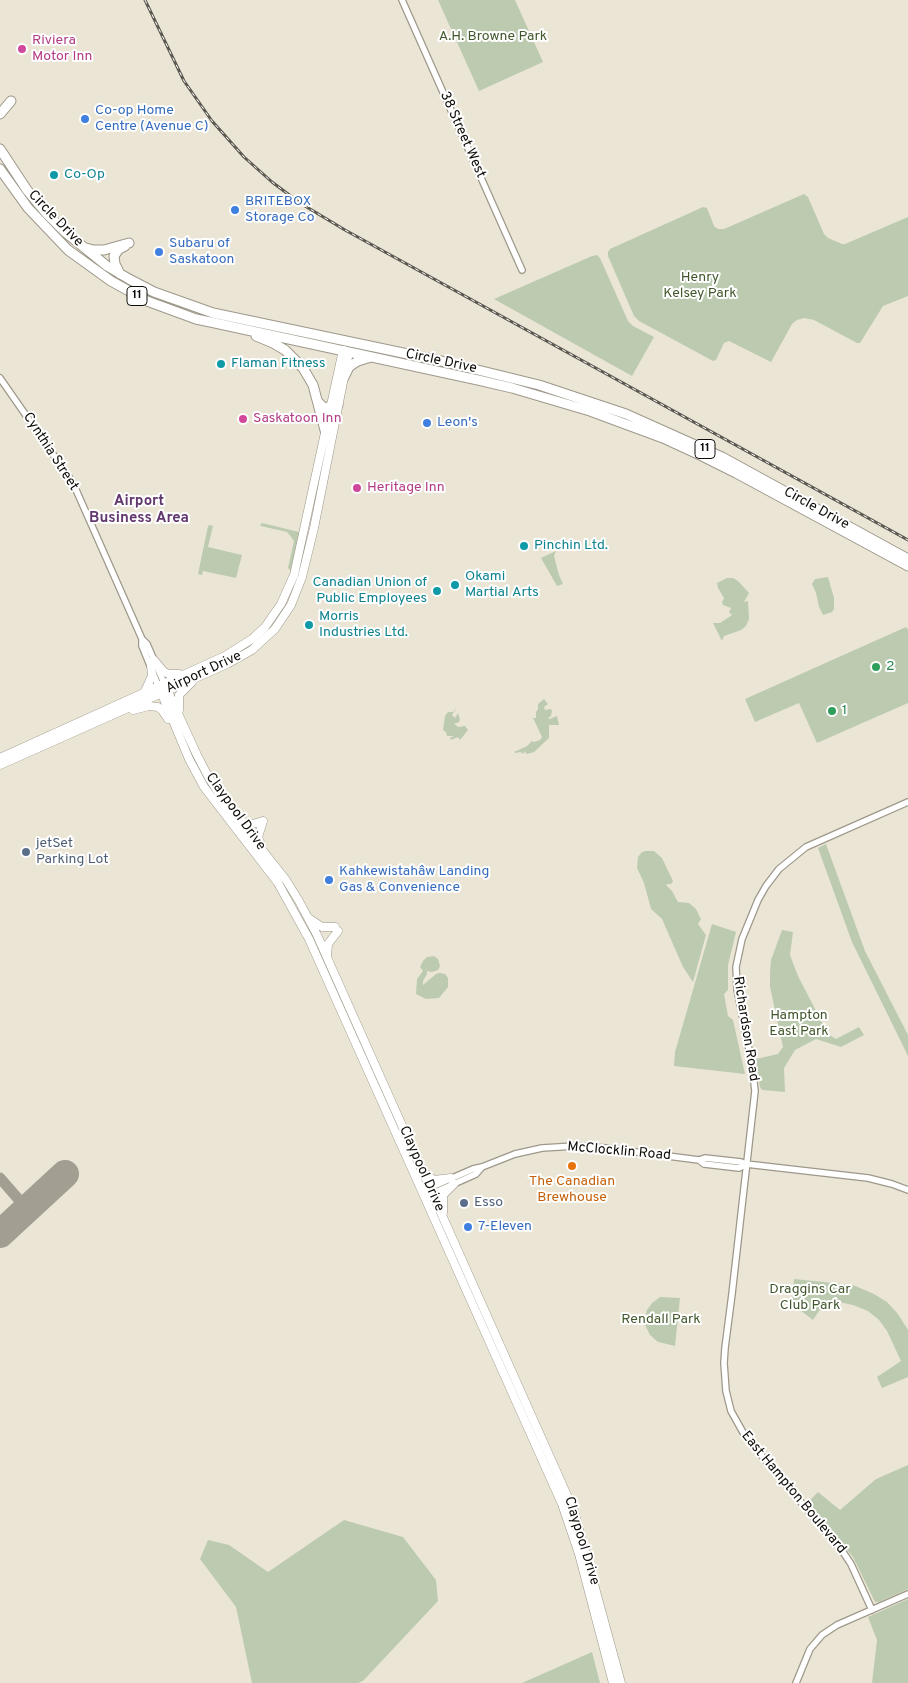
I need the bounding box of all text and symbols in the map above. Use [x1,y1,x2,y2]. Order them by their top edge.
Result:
park label: A.H. Browne Park [439,29,547,45]
place label: Riviera Motor Inn [32,33,92,65]
marker: Riviera Motor Inn [16,43,28,55]
street label: 38 Street West [435,89,489,181]
place label: Co-op Home Centre (Avenue C) [95,103,209,136]
marker: Co-op Home Centre (Avenue C) [79,113,91,125]
place label: Co-Op [64,167,105,183]
marker: Co-Op [48,169,60,181]
street label: Circle Drive [24,187,86,251]
place label: BRITEBOX Storage Co [245,194,314,226]
marker: BRITEBOX Storage Co [229,204,241,216]
place label: Subaru of Saskatoon [169,236,234,268]
marker: Subaru of Saskatoon [153,246,165,258]
park label: Henry Kelsey Park [663,270,737,302]
road number: 11 [127,286,147,306]
street label: Circle Drive [404,346,478,378]
place label: Flaman Fitness [231,356,325,372]
marker: Flaman Fitness [215,358,227,370]
street label: Cynthia Street [19,410,81,494]
place label: Saskatoon Inn [253,411,342,427]
marker: Saskatoon Inn [237,413,249,425]
place label: Leon's [437,415,478,431]
marker: Leon's [421,417,433,429]
road number: 11 [695,439,715,458]
place label: Heritage Inn [367,480,445,496]
marker: Heritage Inn [351,482,363,494]
street label: Circle Drive [780,484,852,534]
district label: Airport Business Area [89,493,189,528]
place label: Pinchin Ltd. [534,538,608,554]
marker: Pinchin Ltd. [518,540,530,552]
place label: Okami Martial Arts [465,569,539,602]
place label: Canadian Union of Public Employees [312,575,427,608]
marker: Okami Martial Arts [449,579,461,591]
marker: Canadian Union of Public Employees [431,585,443,597]
place label: Morris Industries Ltd. [319,609,408,642]
marker: Morris Industries Ltd. [303,619,315,631]
street label: Airport Drive [163,648,245,698]
place label: 2 [886,659,895,675]
marker: 2 [870,661,882,673]
place label: 1 [842,703,847,719]
marker: 1 [826,705,838,717]
street label: Claypool Drive [201,770,269,854]
place label: jetSet Parking Lot [36,836,109,869]
marker: jetSet Parking Lot [20,846,32,858]
place label: Kahkewistahâw Landing Gas & Convenience [339,864,489,896]
marker: Kahkewistahâw Landing Gas & Convenience [323,874,335,886]
street label: Richardson Road [728,975,762,1083]
park label: Hampton East Park [769,1008,829,1040]
street label: Claypool Drive [395,1124,447,1214]
street label: McClocklin Road [566,1139,672,1165]
marker: The Canadian Brewhouse [566,1160,578,1172]
place label: The Canadian Brewhouse [529,1174,615,1206]
place label: Esso [474,1195,503,1211]
marker: Esso [458,1197,470,1209]
place label: 7-Eleven [478,1219,532,1235]
marker: 7-Eleven [462,1221,474,1233]
park label: Draggins Car Club Park [769,1282,851,1314]
park label: Rendall Park [621,1312,701,1328]
street label: East Hampton Boulevard [737,1428,849,1558]
street label: Claypool Drive [560,1495,602,1587]

